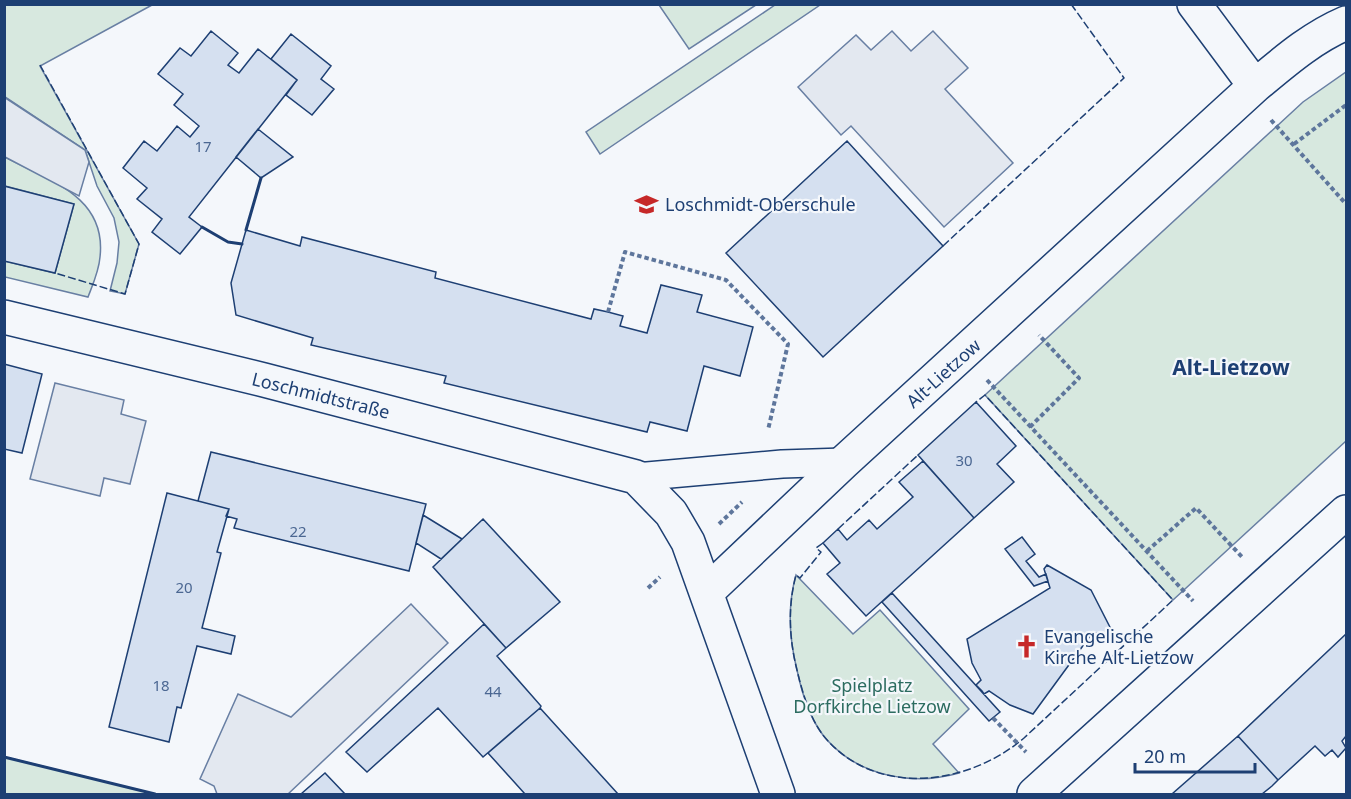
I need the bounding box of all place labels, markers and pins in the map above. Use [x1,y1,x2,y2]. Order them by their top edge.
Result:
school or university icon: Loschmidt-Oberschule [634,191,660,217]
place label: Loschmidt-Oberschule [665,192,856,216]
place label: Evangelische Kirche Alt-Lietzow [1044,624,1194,669]
church icon: Evangelische Kirche Alt-Lietzow [1013,633,1039,659]

